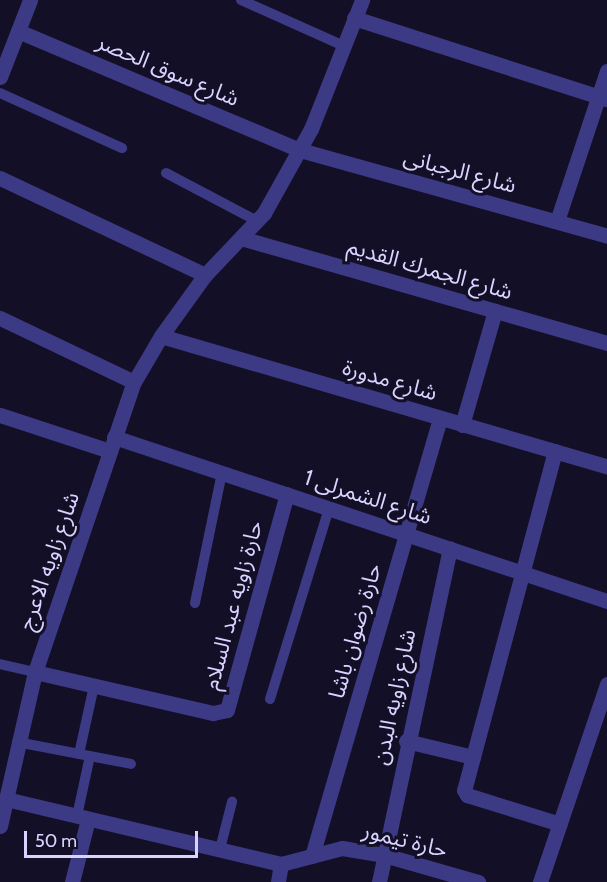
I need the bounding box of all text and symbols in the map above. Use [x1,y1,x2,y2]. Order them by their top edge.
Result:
street label: شارع سوق الحصر [93,28,243,112]
street label: شارع الرجبانى [401,143,519,199]
street label: شارع الجمرك القديم [344,233,516,305]
street label: شارع مدورة [340,354,440,406]
street label: شارع الشمرلى 1 [301,464,435,530]
street label: شارع زاويه الاعرج [13,488,85,634]
street label: حارة زاويه عبد السلام [198,518,268,692]
street label: حارة رضوان باشا [323,560,387,702]
street label: شارع زاويه البدن [367,627,421,767]
street label: حارة تيمور [360,817,450,863]
scale bar [27,819,201,857]
text: 50 m [35,830,77,852]

